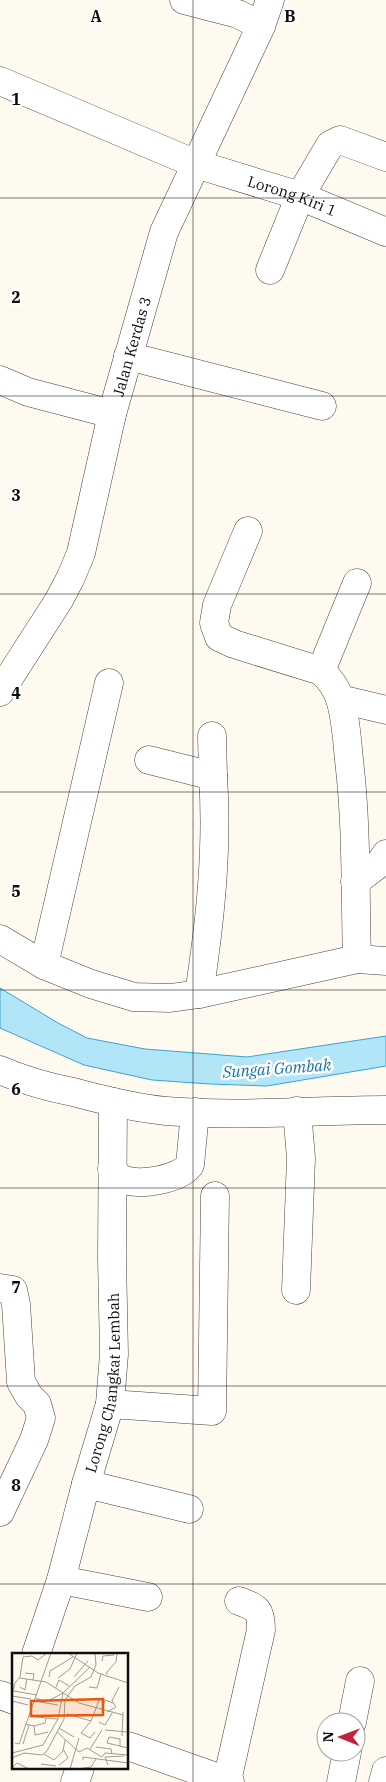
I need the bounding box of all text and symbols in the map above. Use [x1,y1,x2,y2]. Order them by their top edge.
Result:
text: A [90,6,102,26]
text: B [284,6,296,26]
text: 1 [11,89,21,109]
street label: Lorong Kiri 1 [245,171,339,220]
text: 2 [11,287,21,307]
street label: Jalan Kerdas 3 [108,294,155,398]
text: 3 [11,485,21,505]
text: 4 [11,683,21,703]
text: 5 [11,881,21,901]
water label: Sungai Gombak [221,1054,333,1082]
text: 6 [11,1079,21,1099]
text: 7 [11,1277,21,1297]
street label: Lorong Changkat Lembah [80,1293,124,1475]
text: 8 [11,1475,21,1495]
inset map [12,1653,129,1770]
north arrow [316,1712,366,1762]
text: N [319,1731,337,1742]

